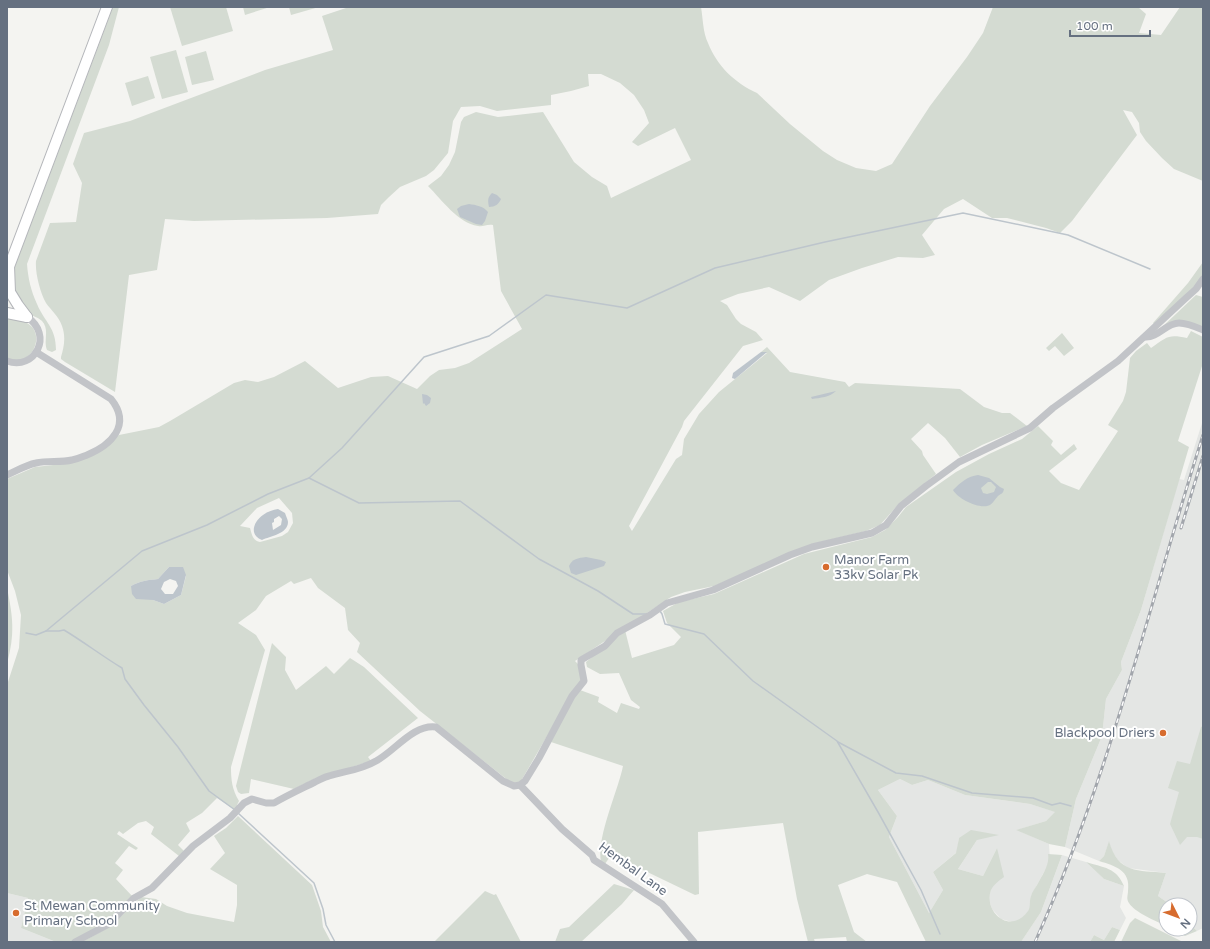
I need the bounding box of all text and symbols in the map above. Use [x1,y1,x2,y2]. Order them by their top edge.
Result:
scale bar [1070,12,1150,38]
text: 100 m [1076,19,1113,33]
place label: Manor Farm 33kv Solar Pk [834,552,918,583]
marker: Manor Farm 33kv Solar Pk [821,562,831,572]
place label: Blackpool Driers [1054,725,1155,741]
marker: Blackpool Driers [1158,728,1168,738]
street label: Hembal Lane [595,839,671,899]
north arrow [1158,897,1198,937]
place label: St Mewan Community Primary School [24,898,160,929]
marker: St Mewan Community Primary School [11,908,21,918]
text: N [1177,916,1193,931]

